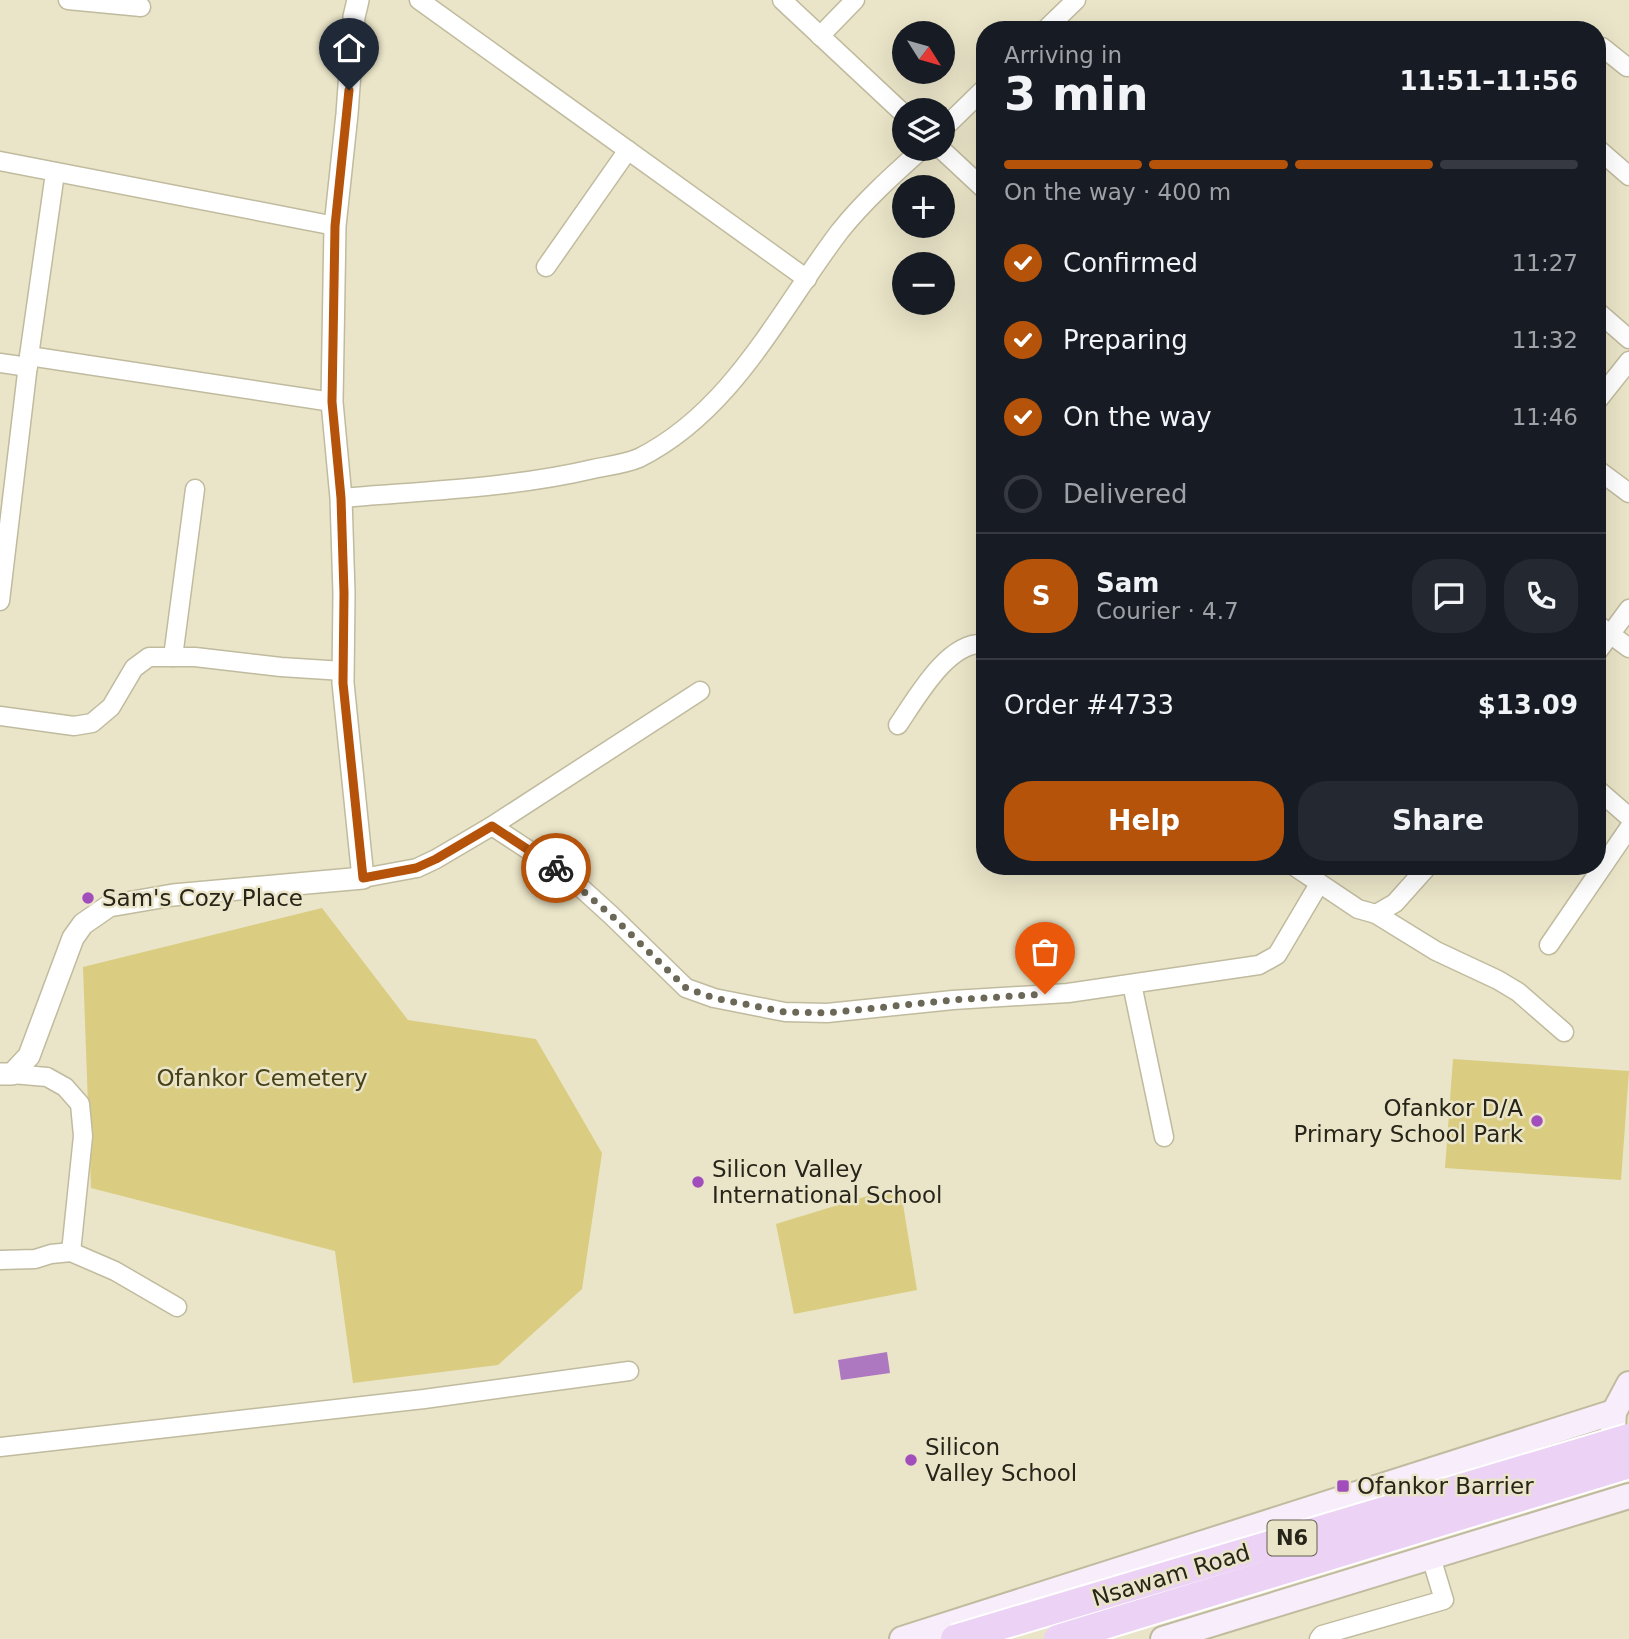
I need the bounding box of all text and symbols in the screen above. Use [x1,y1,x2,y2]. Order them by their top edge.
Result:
pin [319,18,379,90]
north arrow [892,21,956,84]
map controls [892,21,955,315]
icon: home [330,29,368,67]
text: Arriving in [1004,42,1122,68]
text: 11:51–11:56 [1399,66,1578,96]
text: 3 min [1004,67,1148,121]
button: layers [892,98,955,161]
button: + [892,175,955,238]
text: On the way · 400 m [1004,179,1231,205]
icon: check [1004,244,1042,282]
text: Confirmed [1063,248,1198,278]
text: 11:27 [1512,250,1578,276]
button: − [892,252,955,315]
icon: check [1004,321,1042,359]
text: Preparing [1063,325,1188,355]
text: 11:32 [1512,327,1578,353]
icon: check [1004,398,1042,436]
text: On the way [1063,402,1212,432]
text: 11:46 [1512,404,1578,430]
text: Delivered [1063,479,1187,509]
button: chat [1412,559,1486,633]
button: phone [1504,559,1578,633]
text: Sam [1096,568,1159,598]
text: S [1032,581,1050,611]
text: Courier · 4.7 [1096,598,1239,624]
text: Order #4733 [1004,690,1174,720]
text: $13.09 [1478,690,1578,720]
button: Help [1004,781,1284,861]
button: Share [1298,781,1578,861]
courier [521,833,591,903]
icon: bike [537,849,575,887]
place label: Sam's Cozy Place [102,885,303,911]
marker: Sam's Cozy Place [80,890,96,906]
pin [1015,922,1075,994]
icon: bag [1026,933,1064,971]
park label: Ofankor Cemetery [156,1065,368,1091]
place label: Ofankor D/A Primary School Park [1293,1095,1524,1147]
marker: Ofankor D/A Primary School Park [1529,1113,1545,1129]
place label: Silicon Valley International School [712,1156,942,1208]
marker: Silicon Valley International School [690,1174,706,1190]
place label: Silicon Valley School [925,1434,1077,1486]
marker: Silicon Valley School [903,1452,919,1468]
place label: Ofankor Barrier [1357,1473,1534,1499]
marker: Ofankor Barrier [1335,1478,1351,1494]
road number: N6 [1268,1520,1316,1556]
street label: Nsawam Road [1089,1539,1253,1611]

